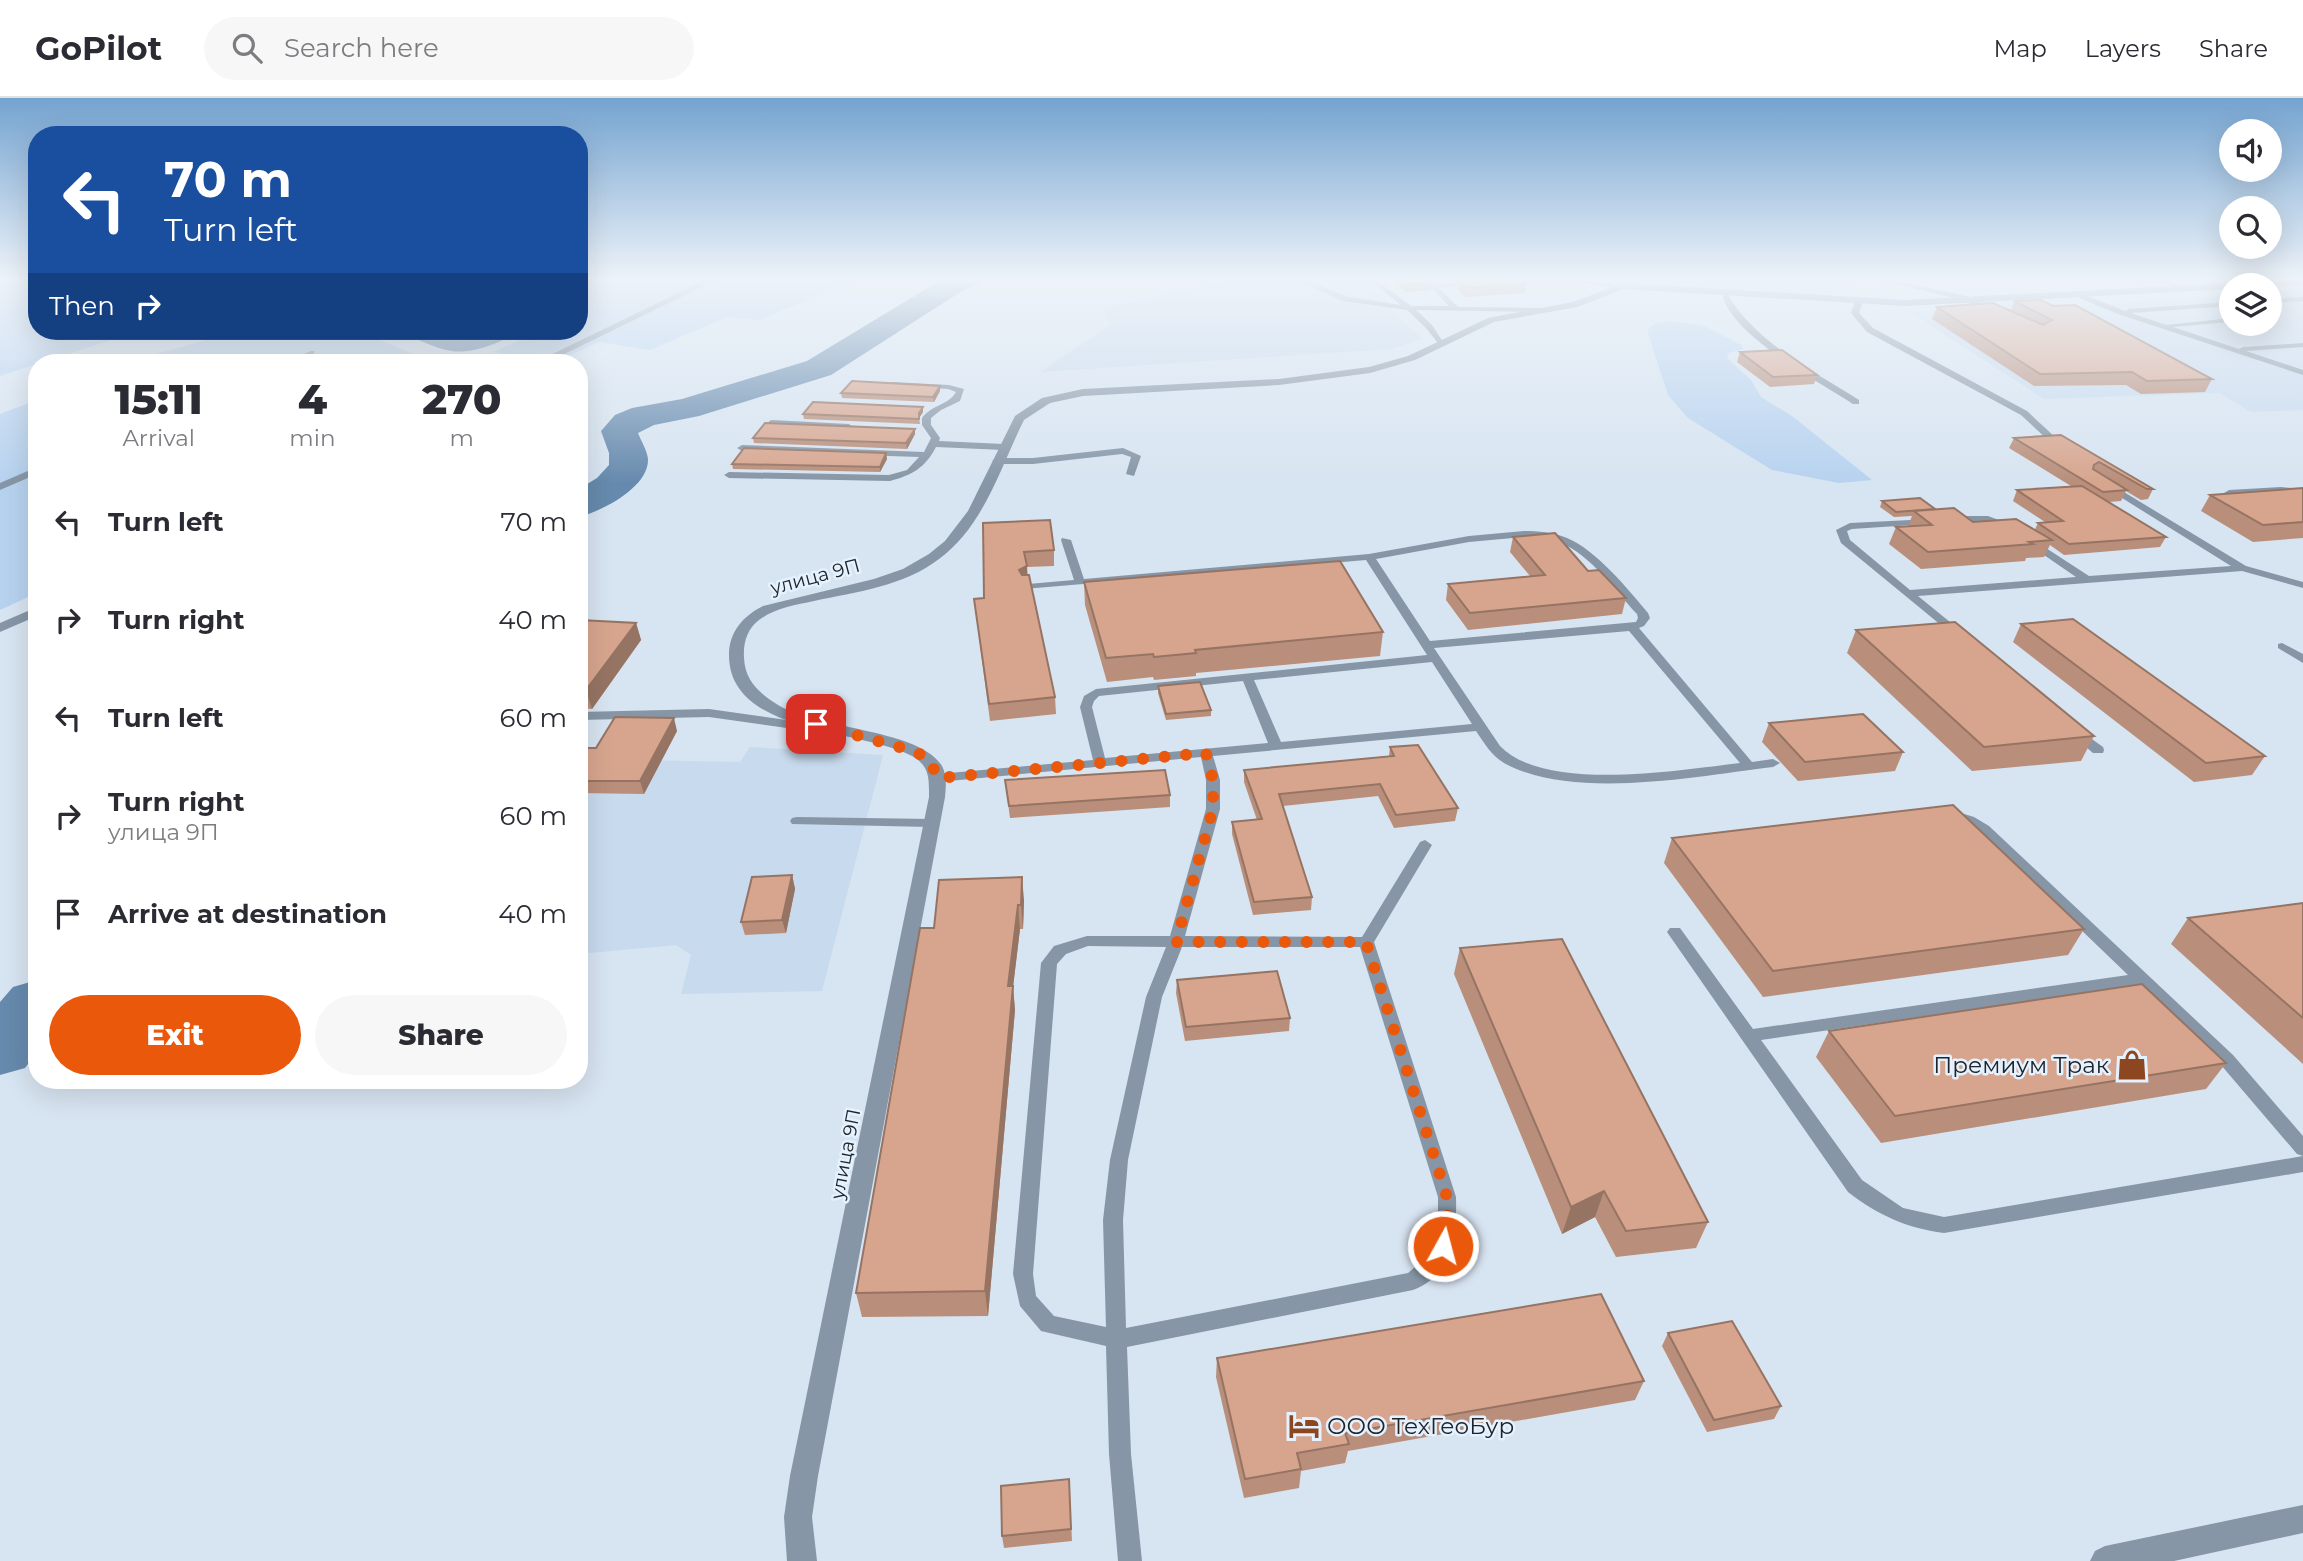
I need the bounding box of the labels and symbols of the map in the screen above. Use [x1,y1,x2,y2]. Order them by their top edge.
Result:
street label: улица 9П [767,554,862,600]
pin [786,694,846,754]
shop icon: Премиум Трак [2115,1048,2149,1082]
place label: Премиум Трак [1933,1051,2110,1079]
street label: улица 9П [825,1107,866,1202]
position arrow [1406,1209,1480,1283]
hotel icon: ООО ТехГеоБур [1287,1409,1321,1443]
place label: ООО ТехГеоБур [1327,1412,1514,1440]

